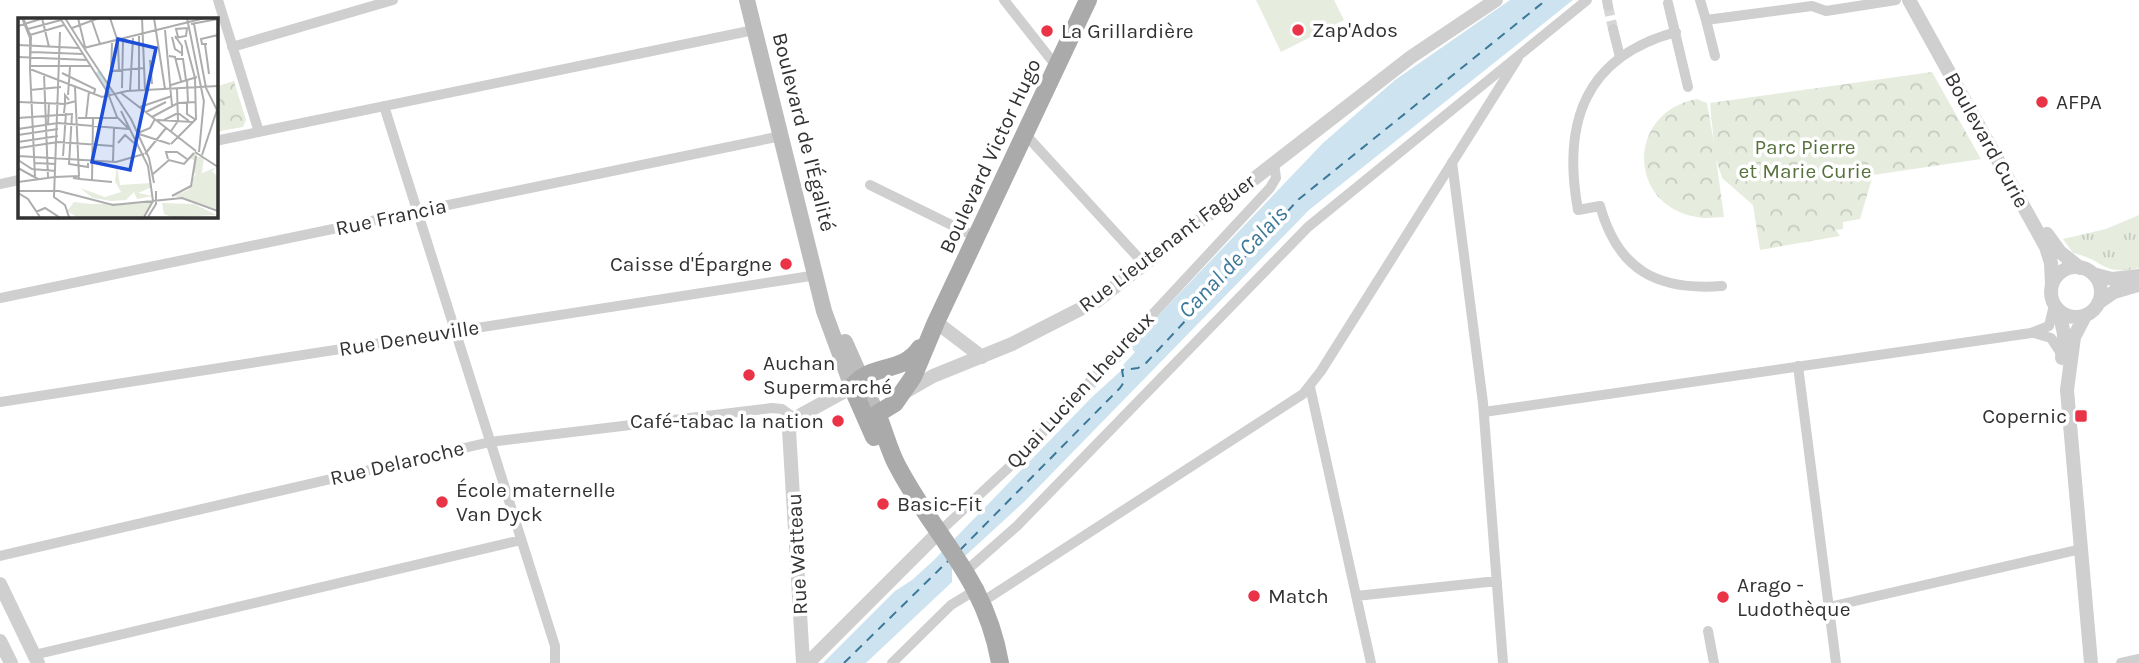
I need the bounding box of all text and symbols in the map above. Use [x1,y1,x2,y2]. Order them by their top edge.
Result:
inset map [18,18,217,217]
place label: Zap'Ados [1312,18,1398,42]
place label: La Grillardière [1061,19,1194,43]
marker: Zap'Ados [1290,22,1306,38]
marker: La Grillardière [1039,23,1055,39]
street label: Boulevard de l'Égalité [768,30,840,234]
street label: Boulevard Victor Hugo [934,55,1046,257]
street label: Boulevard Curie [1940,68,2034,212]
place label: AFPA [2056,90,2102,114]
marker: AFPA [2034,94,2050,110]
park label: Parc Pierre et Marie Curie [1739,135,1871,183]
street label: Rue Lieutenant Faguer [1074,169,1260,317]
street label: Rue Francia [333,194,449,240]
water label: Canal de Calais [1173,200,1293,324]
place label: Caisse d'Épargne [610,252,772,276]
marker: Caisse d'Épargne [778,256,794,272]
street label: Quai Lucien Lheureux [1001,307,1159,473]
street label: Rue Deneuville [337,315,481,361]
place label: Auchan Supermarché [763,351,892,399]
marker: Auchan Supermarché [741,367,757,383]
place label: Copernic [1982,404,2067,428]
marker: Copernic [2073,408,2089,424]
place label: Café-tabac la nation [630,409,824,433]
marker: Café-tabac la nation [830,413,846,429]
street label: Rue Delaroche [328,436,466,490]
place label: École maternelle Van Dyck [456,478,615,526]
place label: Basic-Fit [897,492,982,516]
street label: Rue Watteau [782,493,812,615]
marker: École maternelle Van Dyck [434,494,450,510]
marker: Basic-Fit [875,496,891,512]
place label: Arago - Ludothèque [1737,573,1851,621]
place label: Match [1268,584,1329,608]
marker: Match [1246,588,1262,604]
marker: Arago - Ludothèque [1715,589,1731,605]

